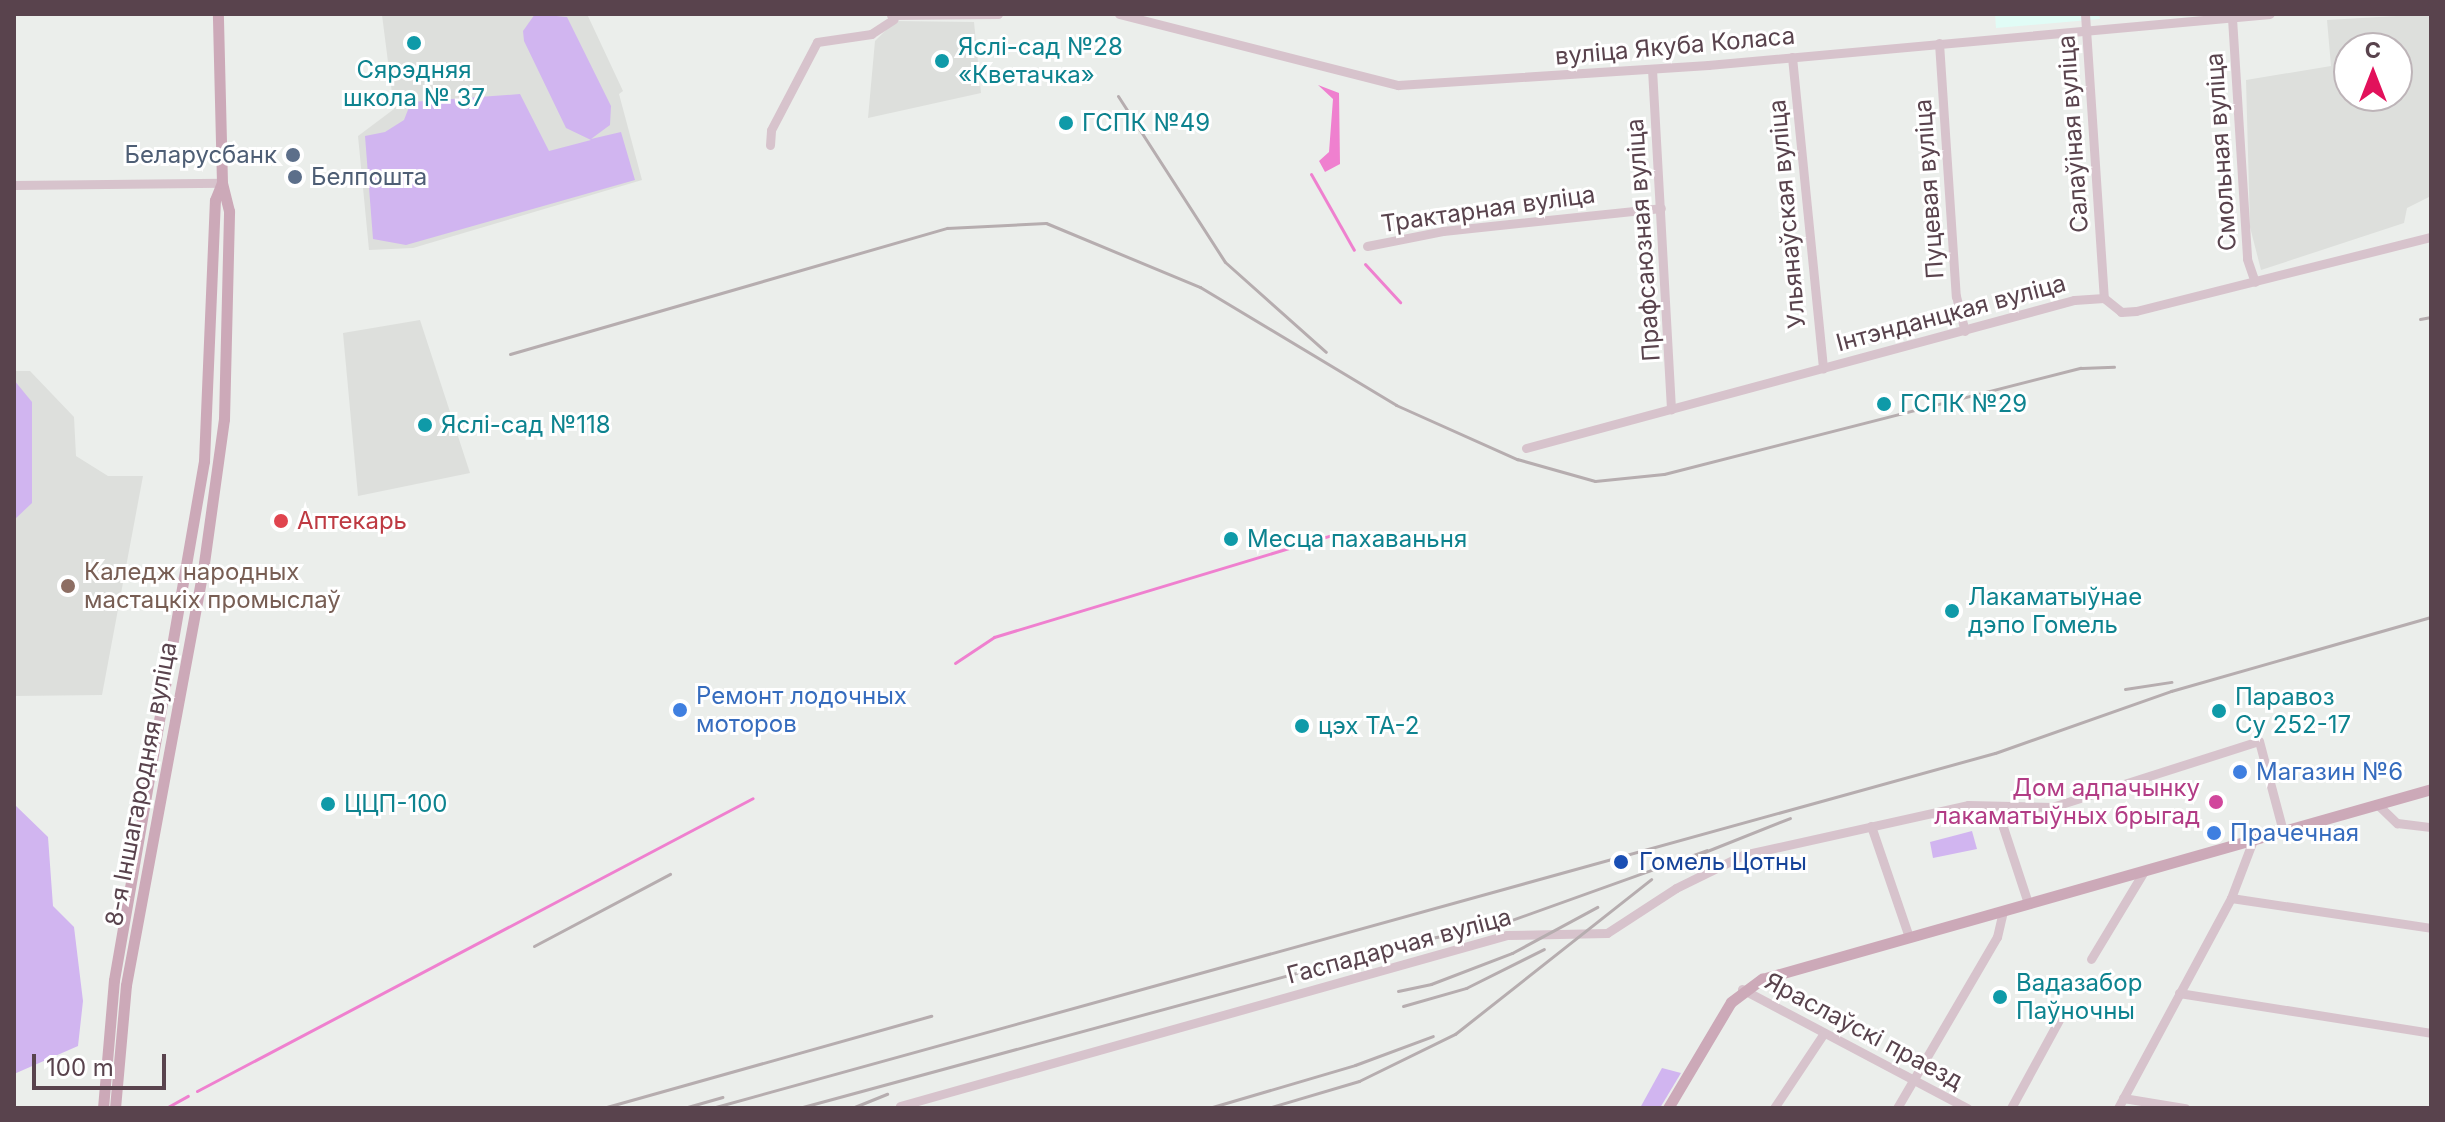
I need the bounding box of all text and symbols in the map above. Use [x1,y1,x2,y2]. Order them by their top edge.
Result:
street label: вуліца Якуба Коласа [1554,21,1796,71]
north arrow [2333,32,2413,112]
place label: Яслі-сад №28 «Кветачка» [958,33,1123,89]
marker: Сярэдняя школа № 37 [405,34,423,52]
street label: Салаўіная вуліца [2052,34,2094,234]
text: С [2365,37,2381,63]
marker: Яслі-сад №28 «Кветачка» [933,52,951,70]
street label: Смольная вуліца [2200,52,2242,252]
place label: Сярэдняя школа № 37 [343,56,485,112]
street label: Ульянаўская вуліца [1763,98,1811,330]
street label: Пуцевая вуліца [1908,98,1950,280]
place label: ГСПК №49 [1082,109,1210,137]
marker: ГСПК №49 [1057,114,1075,132]
street label: Прафсаюзная вуліца [1620,118,1666,362]
place label: Беларусбанк [124,141,277,169]
marker: Беларусбанк [284,146,302,164]
place label: Белпошта [311,163,427,191]
marker: Белпошта [286,168,304,186]
street label: Трактарная вуліца [1379,180,1597,238]
street label: Інтэнданцкая вуліца [1833,268,2069,358]
place label: ГСПК №29 [1900,390,2027,418]
marker: ГСПК №29 [1875,395,1893,413]
place label: Яслі-сад №118 [441,411,611,439]
marker: Яслі-сад №118 [416,416,434,434]
place label: Аптекарь [297,507,407,535]
marker: Аптекарь [272,512,290,530]
place label: Месца пахаваньня [1247,525,1467,553]
marker: Месца пахаваньня [1222,530,1240,548]
place label: Каледж народных мастацкіх промыслаў [84,558,341,614]
marker: Каледж народных мастацкіх промыслаў [59,577,77,595]
place label: Лакаматыўнае дэпо Гомель [1968,583,2142,639]
marker: Лакаматыўнае дэпо Гомель [1943,602,1961,620]
street label: 8-я Іншагародняя вуліца [99,640,183,928]
place label: Ремонт лодочных моторов [696,682,907,738]
place label: Паравоз Су 252-17 [2235,683,2351,739]
marker: Ремонт лодочных моторов [671,701,689,719]
marker: Паравоз Су 252-17 [2210,702,2228,720]
place label: цэх ТА-2 [1318,712,1419,740]
marker: цэх ТА-2 [1293,717,1311,735]
place label: Магазин №6 [2256,758,2403,786]
marker: Магазин №6 [2231,763,2249,781]
place label: Дом адпачынку лакаматыўных брыгад [1934,774,2200,830]
place label: ЦЦП-100 [344,790,448,818]
marker: Дом адпачынку лакаматыўных брыгад [2207,793,2225,811]
marker: ЦЦП-100 [319,795,337,813]
place label: Прачечная [2230,819,2359,847]
marker: Прачечная [2205,824,2223,842]
place label: Гомель Цотны [1639,848,1807,876]
marker: Гомель Цотны [1610,851,1632,873]
street label: Гаспадарчая вуліца [1284,902,1514,990]
street label: Яраслаўскі праезд [1760,967,1968,1095]
place label: Вадазабор Паўночны [2016,969,2142,1025]
marker: Вадазабор Паўночны [1991,988,2009,1006]
scale bar [36,1038,170,1088]
text: 100 m [46,1053,114,1082]

